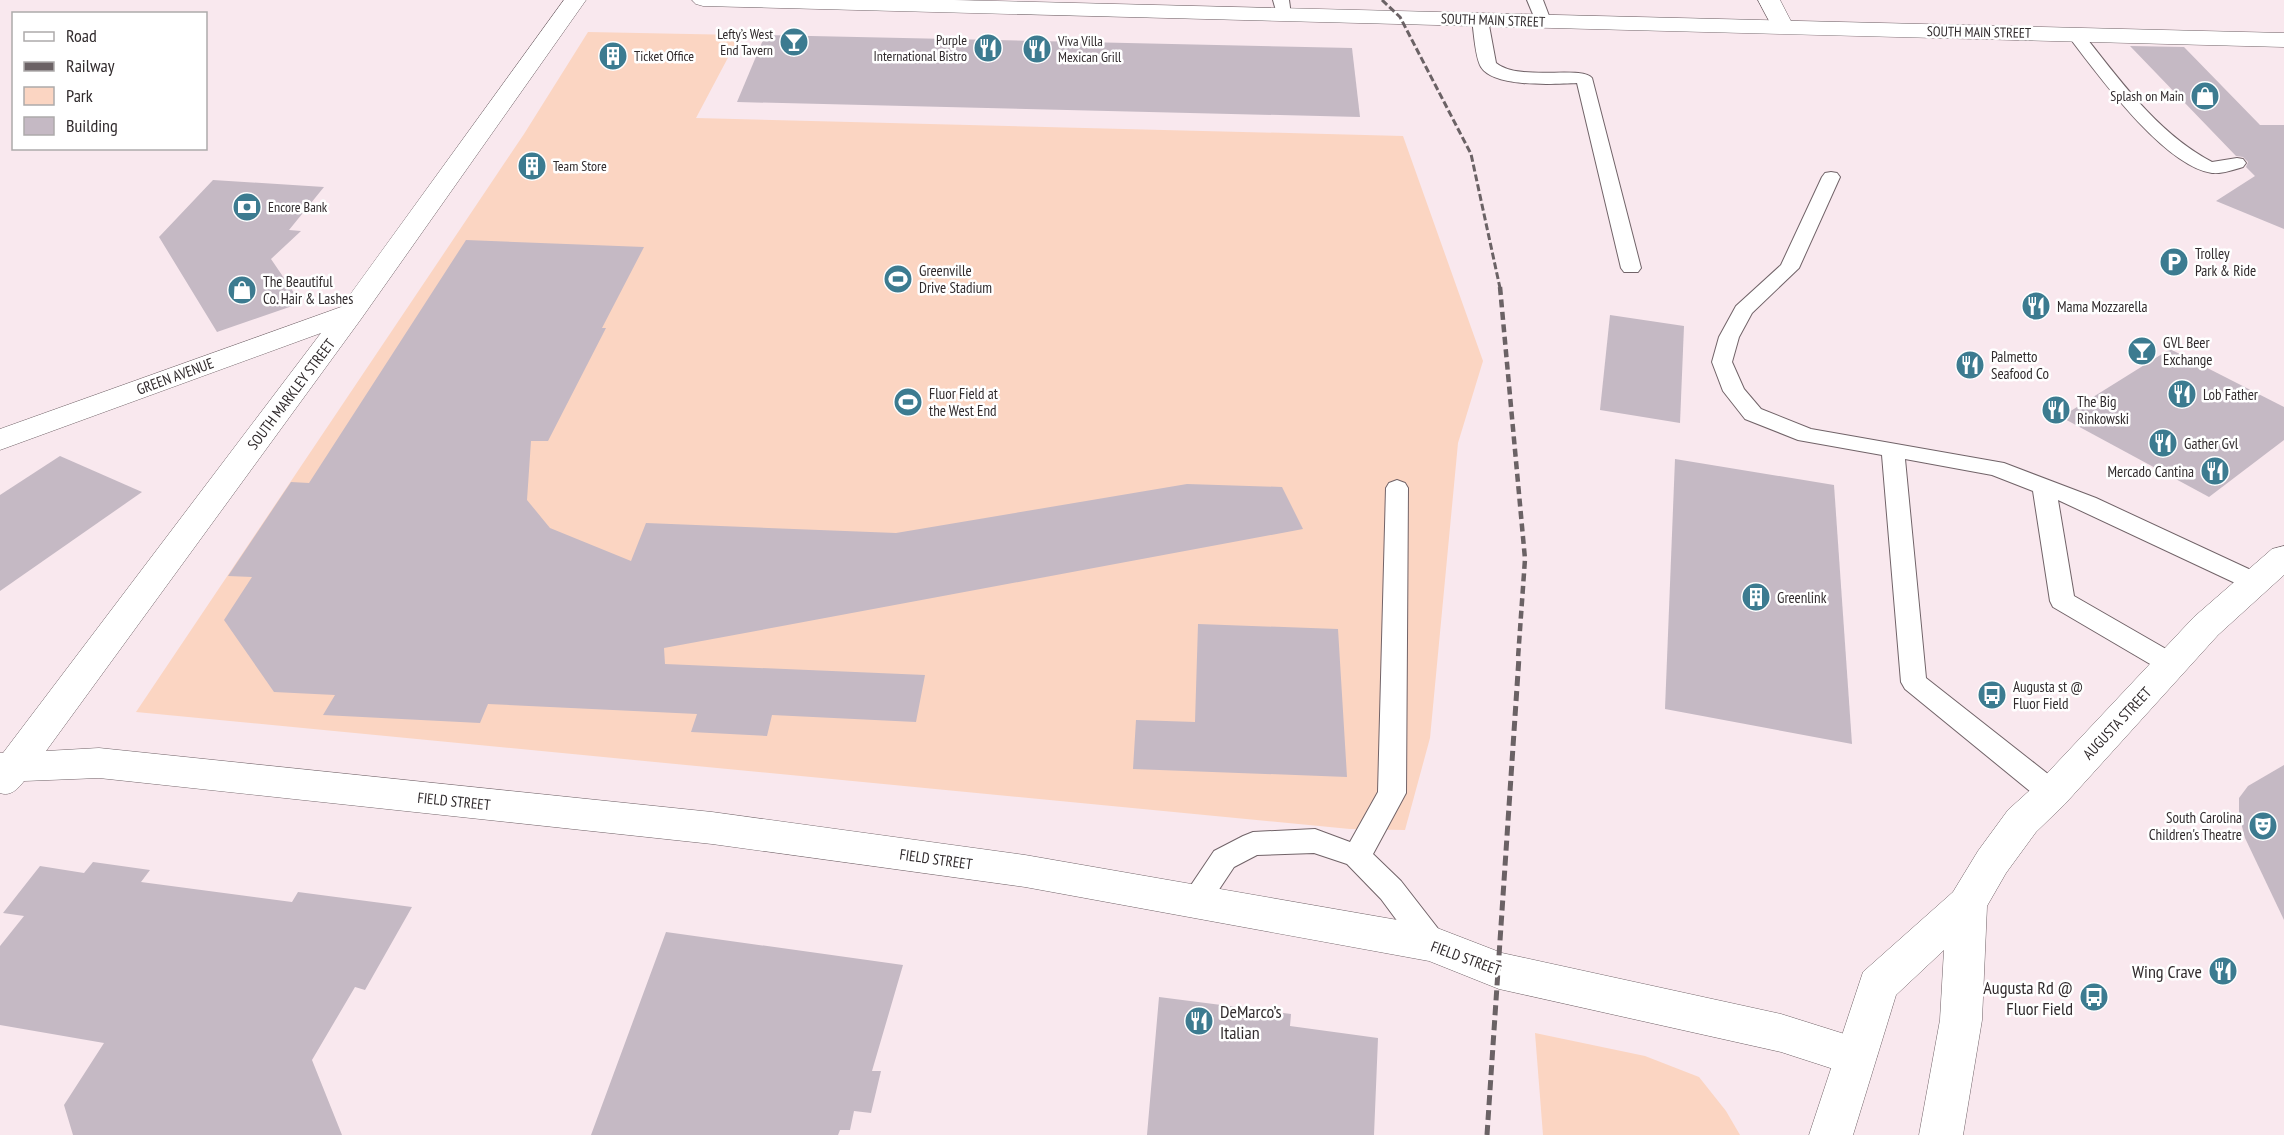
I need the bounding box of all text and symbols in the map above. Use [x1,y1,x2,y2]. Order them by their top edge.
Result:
street label: SOUTH MAIN STREET [1441,9,1546,31]
legend [12,12,207,150]
street label: SOUTH MAIN STREET [1927,22,2032,42]
text: Road [66,24,97,47]
place label: Lefty’s West End Tavern [717,25,773,59]
bar icon: Lefty’s West End Tavern [778,26,810,58]
place label: Purple International Bistro [873,31,967,65]
restaurant icon: Purple International Bistro [972,32,1004,64]
place label: Viva Villa Mexican Grill [1057,32,1122,66]
restaurant icon: Viva Villa Mexican Grill [1021,33,1053,65]
building icon: Ticket Office [597,40,629,72]
place label: Ticket Office [634,47,694,65]
text: Railway [66,54,115,77]
shop icon: Splash on Main [2189,80,2221,112]
text: Park [66,84,93,107]
place label: Splash on Main [2110,87,2184,105]
text: Building [66,114,118,137]
building icon: Team Store [516,150,548,182]
place label: Team Store [553,157,607,175]
bank icon: Encore Bank [231,191,263,223]
place label: Encore Bank [268,198,328,216]
place label: Trolley Park & Ride [2195,244,2256,280]
parking icon: Trolley Park & Ride [2158,246,2190,278]
place label: Greenville Drive Stadium [919,261,992,297]
sports icon: Greenville Drive Stadium [882,263,914,295]
place label: The Beautiful Co. Hair & Lashes [263,272,353,308]
shop icon: The Beautiful Co. Hair & Lashes [226,274,258,306]
restaurant icon: Mama Mozzarella [2020,290,2052,322]
place label: Mama Mozzarella [2057,297,2147,316]
place label: GVL Beer Exchange [2163,333,2213,369]
street label: SOUTH MARKLEY STREET [243,335,339,453]
bar icon: GVL Beer Exchange [2126,335,2158,367]
place label: Palmetto Seafood Co [1991,347,2049,383]
restaurant icon: Palmetto Seafood Co [1954,349,1986,381]
street label: GREEN AVENUE [134,353,216,399]
restaurant icon: Lob Father [2166,378,2198,410]
place label: Fluor Field at the West End [929,384,998,420]
place label: Lob Father [2203,385,2259,404]
sports icon: Fluor Field at the West End [892,386,924,418]
place label: The Big Rinkowski [2077,392,2129,428]
restaurant icon: The Big Rinkowski [2040,394,2072,426]
restaurant icon: Gather Gvl [2147,427,2179,459]
place label: Gather Gvl [2184,434,2239,453]
restaurant icon: Mercado Cantina [2199,455,2231,487]
place label: Mercado Cantina [2107,462,2194,481]
building icon: Greenlink [1740,581,1772,613]
place label: Greenlink [1777,588,1827,607]
place label: Augusta st @ Fluor Field [2013,677,2083,713]
bus stop icon: Augusta st @ Fluor Field [1976,679,2008,711]
street label: AUGUSTA STREET [2079,683,2156,763]
street label: FIELD STREET [417,788,492,814]
place label: South Carolina Children's Theatre [2149,808,2242,844]
theatre icon: South Carolina Children's Theatre [2247,810,2279,842]
street label: FIELD STREET [898,844,974,874]
street label: FIELD STREET [1428,937,1504,980]
restaurant icon: Wing Crave [2207,955,2239,987]
place label: Wing Crave [2132,960,2202,983]
place label: Augusta Rd @ Fluor Field [1983,976,2073,1020]
bus stop icon: Augusta Rd @ Fluor Field [2078,981,2110,1013]
place label: DeMarco’s Italian [1220,1000,1282,1044]
restaurant icon: DeMarco’s Italian [1183,1005,1215,1037]

